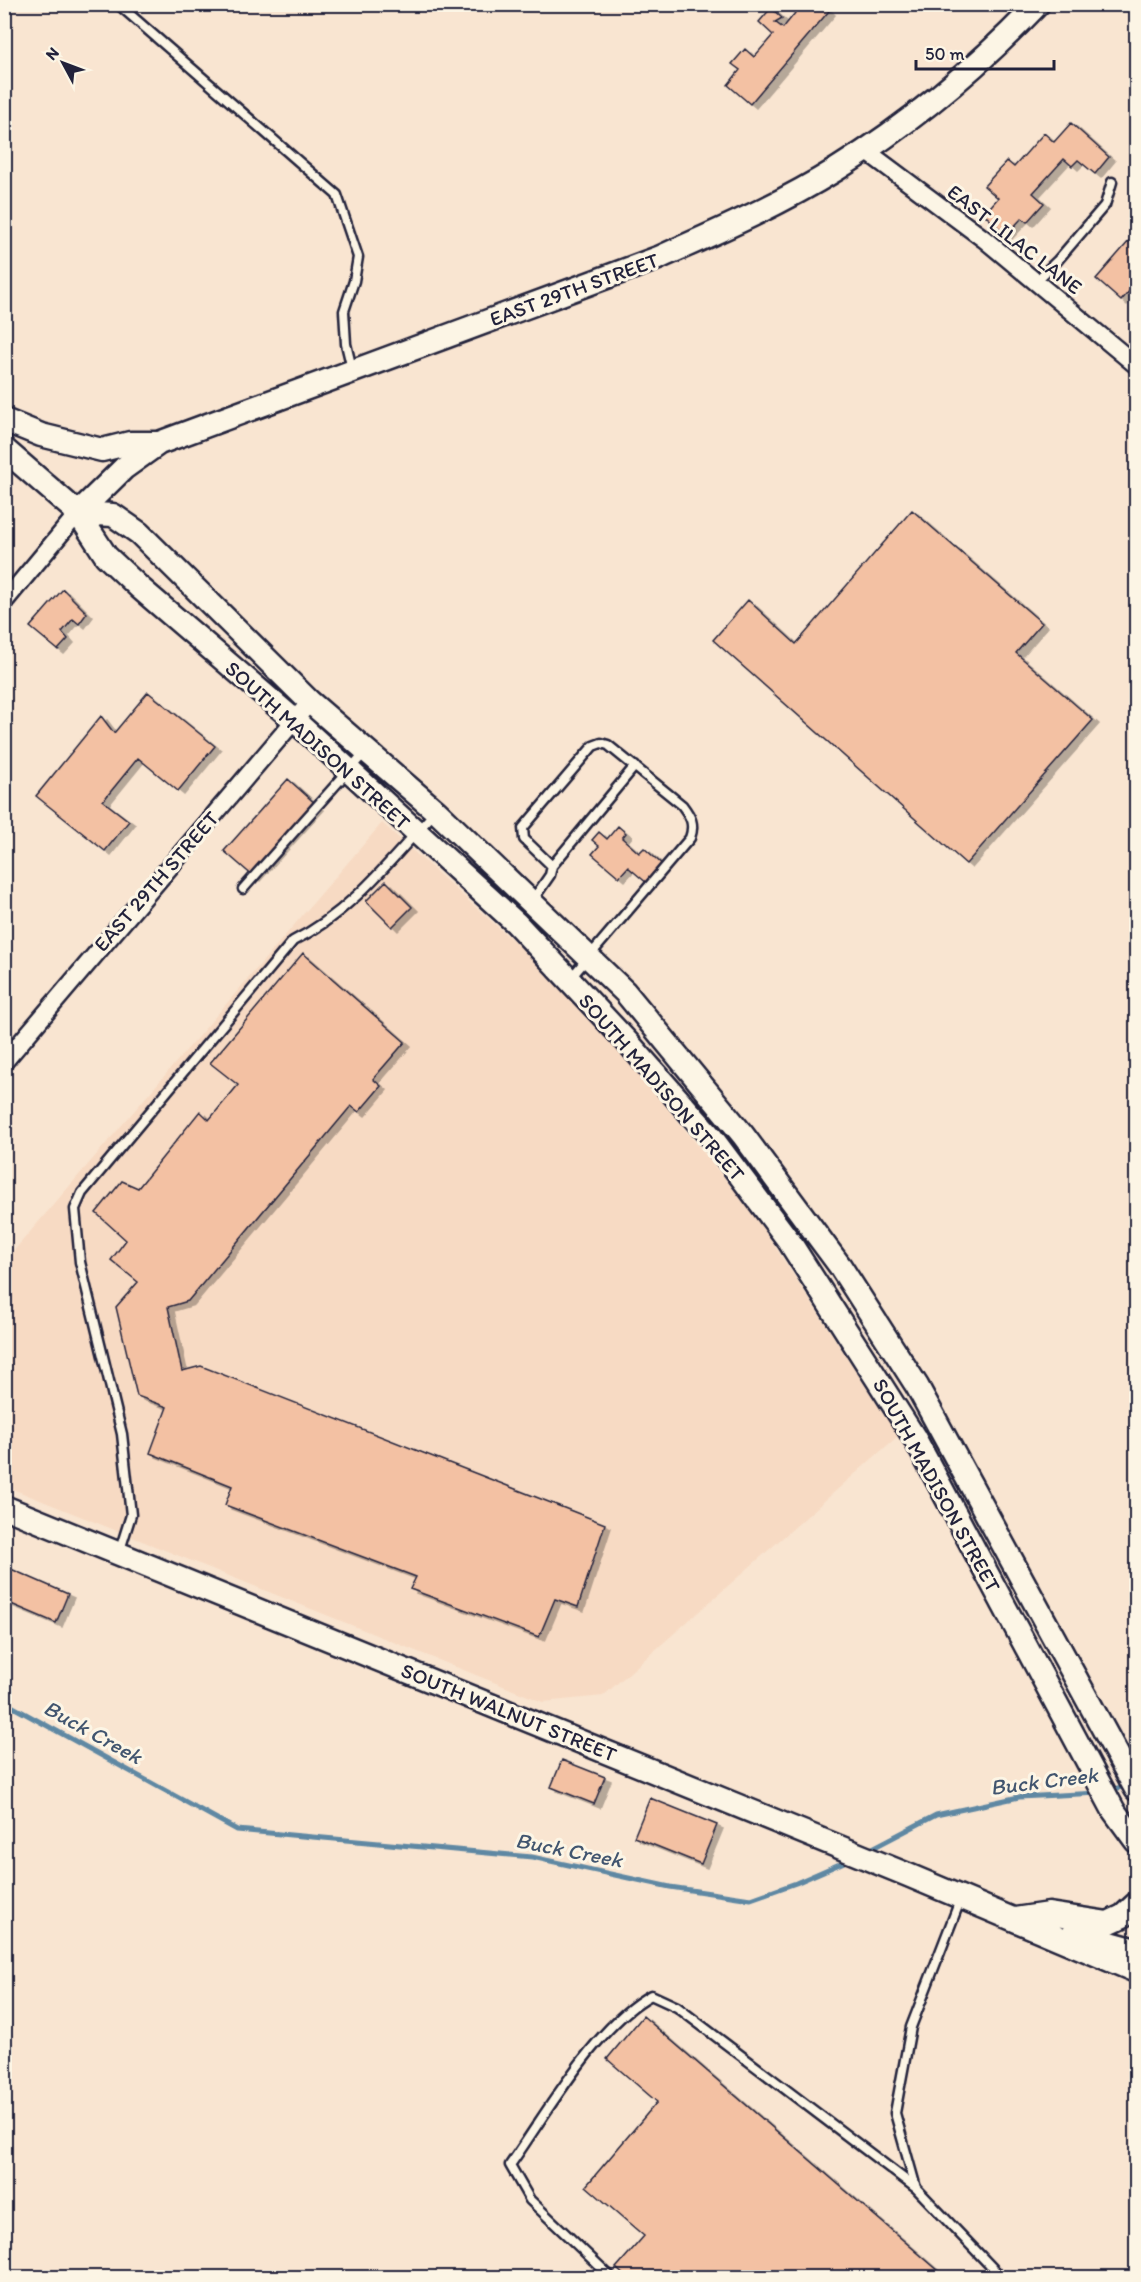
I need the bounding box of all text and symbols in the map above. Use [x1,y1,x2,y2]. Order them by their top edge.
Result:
north arrow [33,33,93,93]
scale bar [916,33,1054,71]
text: N [41,43,63,64]
text: 50 m [925,43,965,65]
street label: EAST LILAC LANE [943,179,1087,299]
street label: EAST 29TH STREET [486,247,662,331]
street label: SOUTH MADISON STREET [220,655,416,835]
street label: EAST 29TH STREET [88,806,224,956]
street label: SOUTH MADISON STREET [574,988,750,1186]
street label: SOUTH MADISON STREET [868,1374,1006,1596]
street label: SOUTH WALNUT STREET [398,1657,621,1767]
water label: Buck Creek [39,1694,148,1771]
water label: Buck Creek [989,1761,1101,1801]
water label: Buck Creek [513,1826,626,1874]

